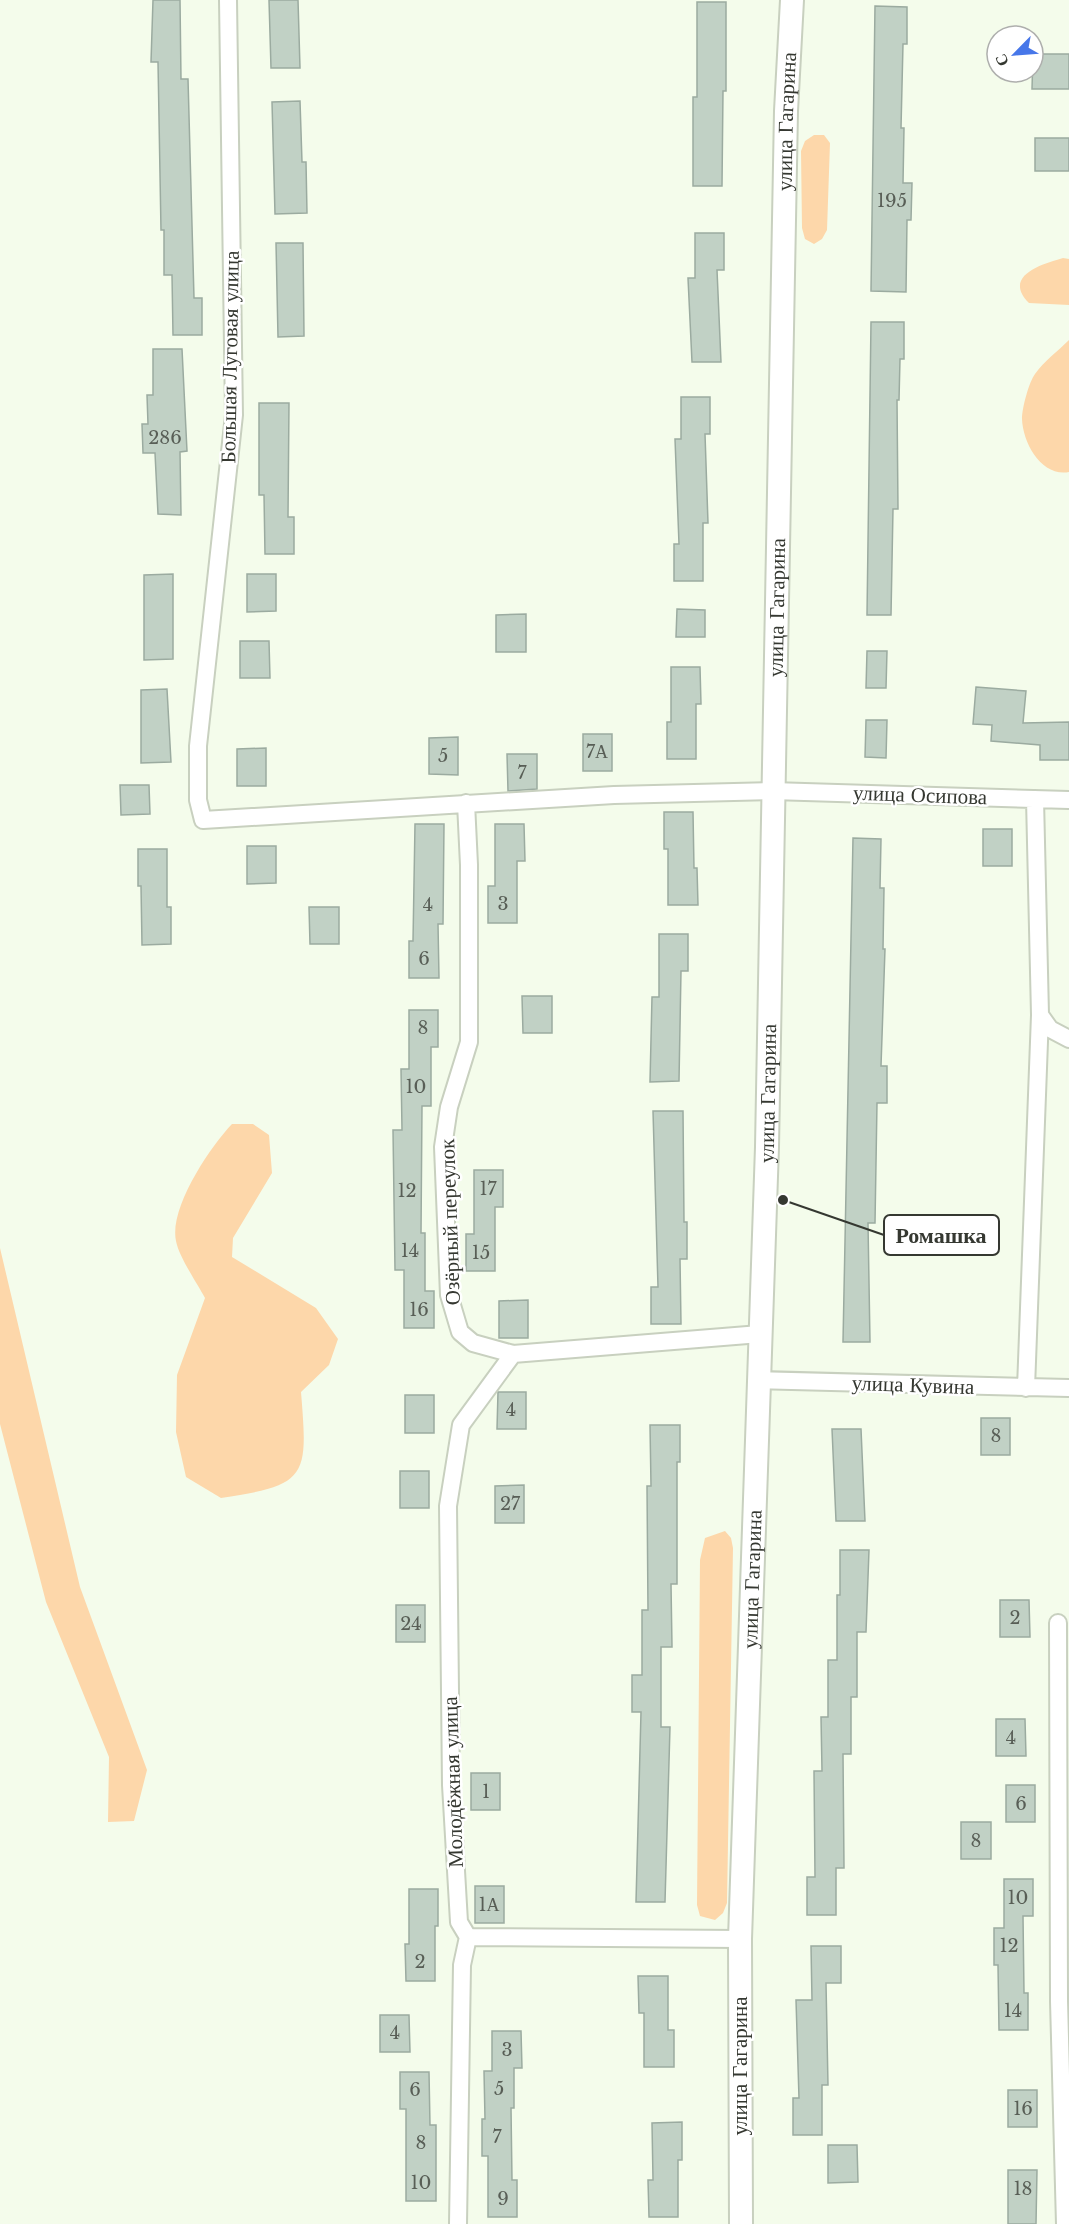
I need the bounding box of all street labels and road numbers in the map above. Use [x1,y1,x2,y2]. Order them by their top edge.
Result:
street label: улица Гагарина [772,51,802,191]
street label: Большая Луговая улица [215,250,245,464]
street label: улица Гагарина [763,537,791,677]
street label: улица Осипова [852,780,988,810]
street label: улица Гагарина [753,1023,782,1163]
street label: Озёрный переулок [434,1138,466,1306]
street label: улица Кувина [851,1370,975,1400]
street label: улица Гагарина [737,1509,768,1649]
street label: Молодёжная улица [437,1695,469,1868]
street label: улица Гагарина [727,1996,753,2136]

